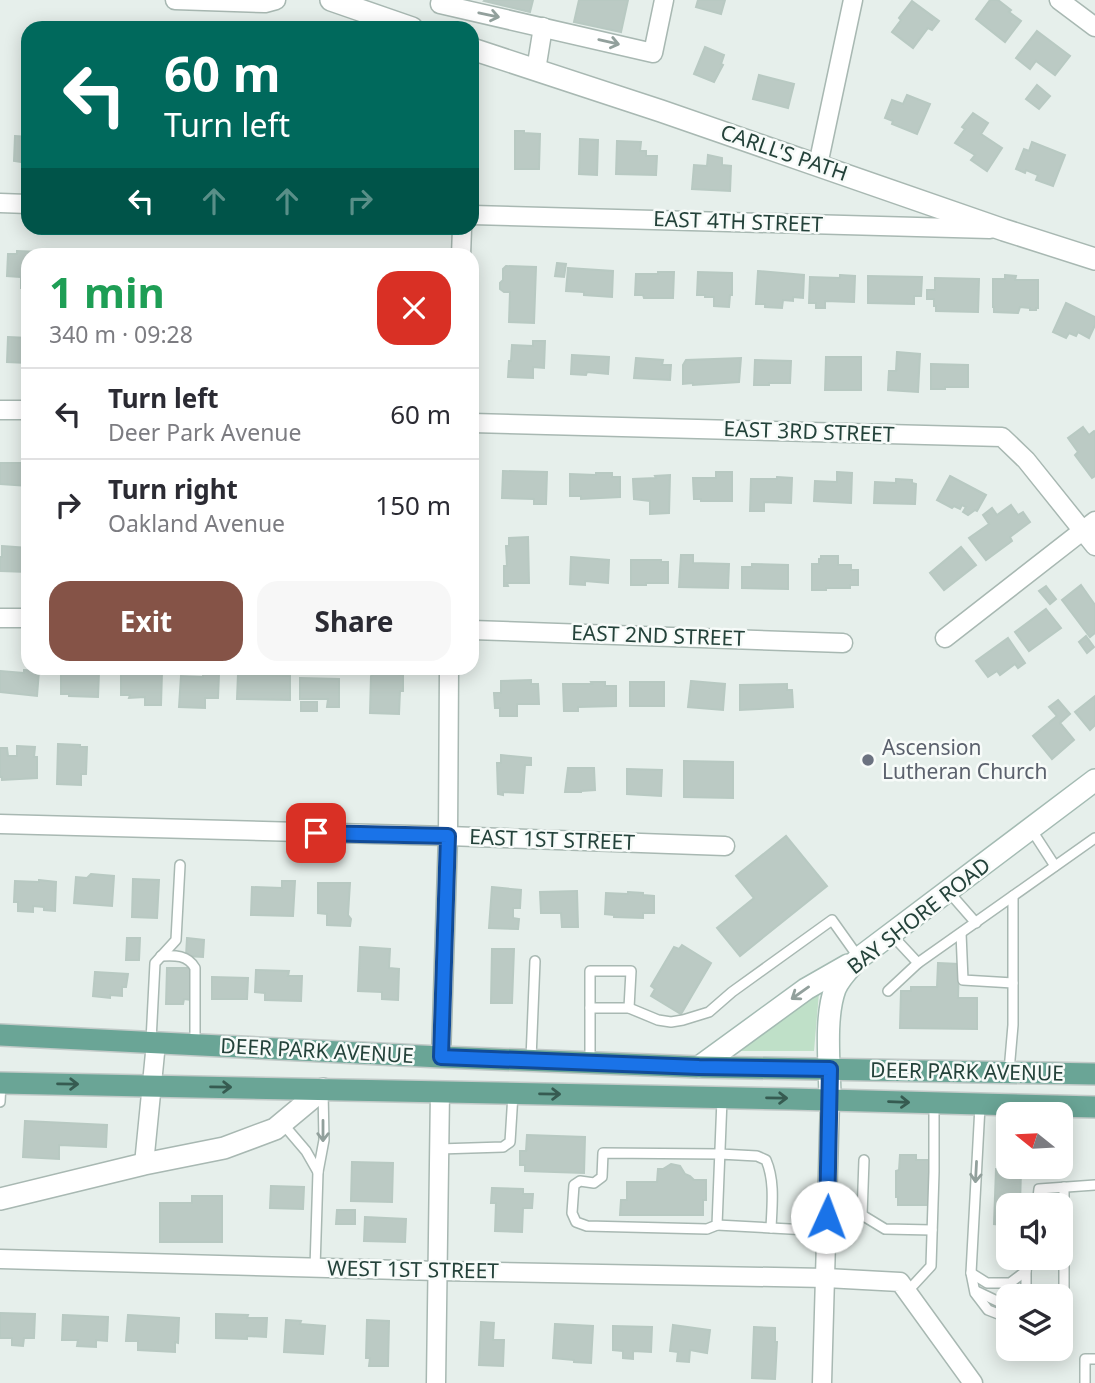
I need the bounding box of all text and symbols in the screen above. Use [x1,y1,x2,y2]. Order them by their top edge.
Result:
one-way arrow [477,9,500,22]
one-way arrow [597,36,620,50]
text: 60 m [164,40,281,106]
icon: left [49,49,140,140]
text: Turn left [164,103,290,146]
street label: CARLL'S PATH [717,117,852,187]
icon: left [122,182,160,220]
icon: ahead [195,182,233,220]
icon: ahead [268,182,306,220]
icon: right [341,182,379,220]
street label: EAST 4TH STREET [653,204,824,238]
text: 1 min [49,263,165,320]
button: close [377,271,451,345]
text: 340 m · 09:28 [49,318,193,350]
text: Turn left [108,380,219,416]
icon: left [49,395,87,433]
text: 60 m [390,396,451,432]
street label: EAST 3RD STREET [723,414,895,448]
text: Deer Park Avenue [108,416,302,448]
text: Turn right [108,471,238,507]
icon: right [49,486,87,524]
text: 150 m [375,487,451,523]
text: Oakland Avenue [108,507,285,539]
button: Exit [49,581,243,661]
button: Share [257,581,451,661]
street label: EAST 2ND STREET [571,618,746,652]
place label: Ascension Lutheran Church [882,733,1047,785]
marker: Ascension Lutheran Church [860,752,876,768]
pin [286,803,346,863]
icon: arrive [297,814,335,852]
street label: EAST 1ST STREET [469,822,636,856]
street label: BAY SHORE ROAD [841,850,996,980]
one-way arrow [791,986,810,1000]
street label: DEER PARK AVENUE [220,1031,414,1069]
street label: DEER PARK AVENUE [870,1055,1064,1087]
one-way arrow [56,1077,79,1091]
one-way arrow [209,1080,232,1094]
one-way arrow [538,1087,561,1100]
one-way arrow [766,1092,789,1105]
one-way arrow [887,1095,910,1108]
north arrow [996,1102,1073,1180]
map controls [996,1102,1073,1361]
one-way arrow [316,1119,330,1142]
one-way arrow [970,1160,983,1183]
position arrow [790,1180,864,1254]
button: sound [996,1193,1073,1270]
street label: WEST 1ST STREET [327,1254,499,1285]
button: layers [996,1284,1073,1361]

